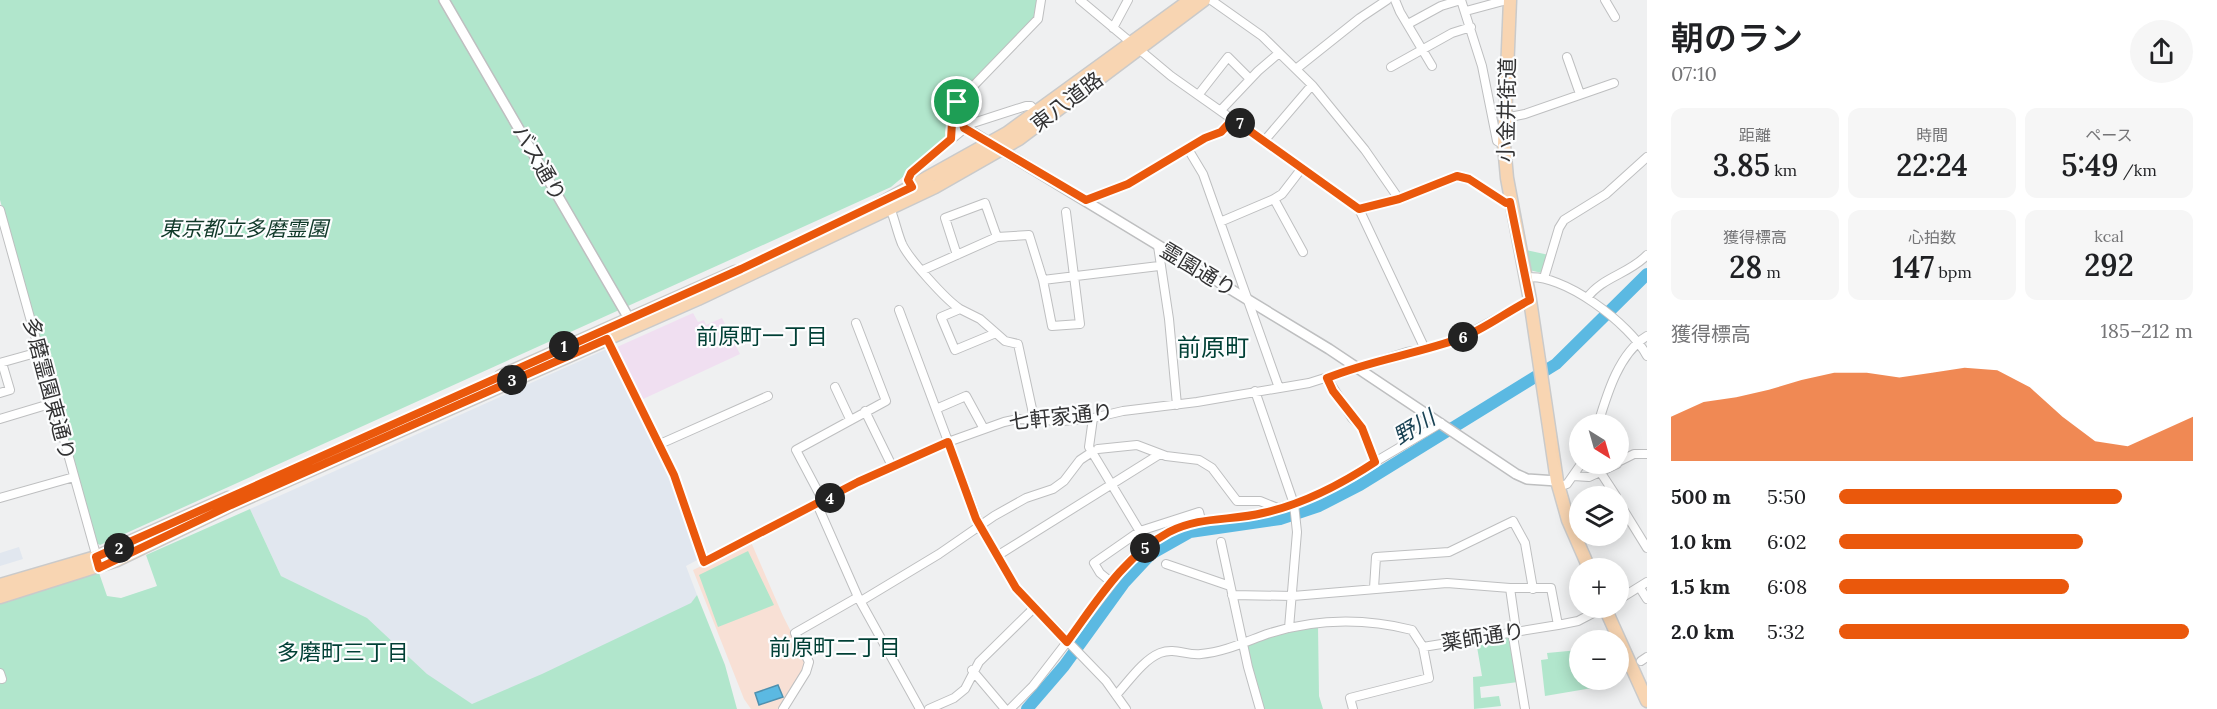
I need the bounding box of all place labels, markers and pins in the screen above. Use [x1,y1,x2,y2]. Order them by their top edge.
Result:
pin [931,76,982,127]
pin: 7 [1225,108,1255,138]
pin: 6 [1448,322,1478,352]
pin: 1 [549,331,579,361]
pin: 3 [497,365,527,395]
pin: 4 [815,483,845,513]
pin: 2 [104,533,134,563]
pin: 5 [1130,533,1160,563]

